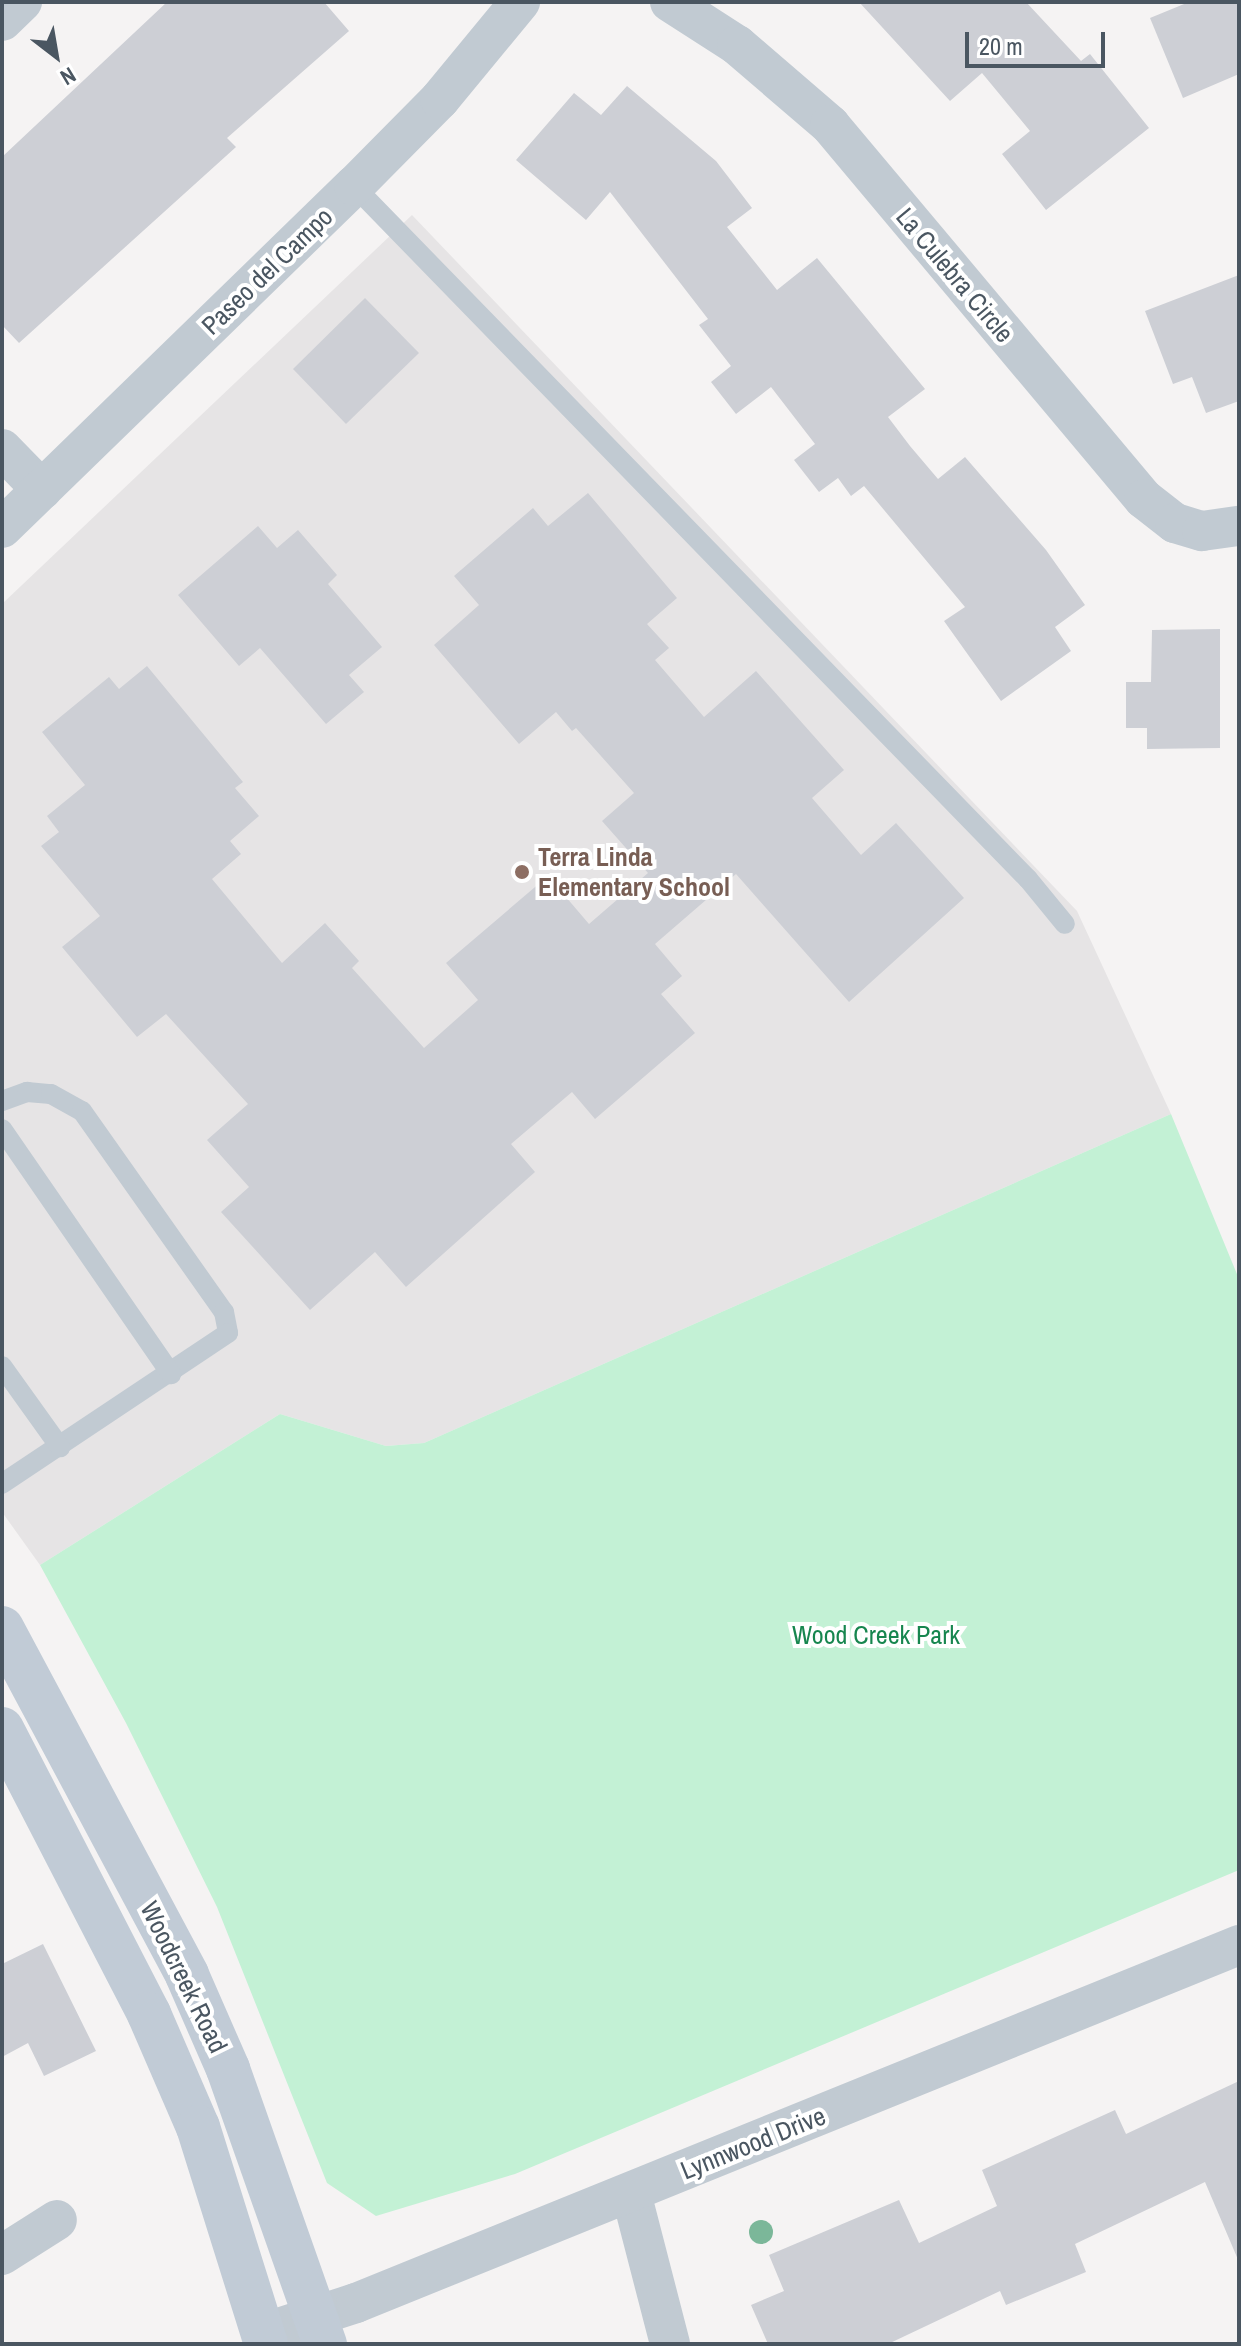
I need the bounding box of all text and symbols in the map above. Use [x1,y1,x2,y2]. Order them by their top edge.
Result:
north arrow [16,16,96,96]
scale bar [969,16,1109,66]
text: 20 m [979,30,1023,62]
text: N [55,60,82,93]
street label: Paseo del Campo [195,201,339,341]
street label: La Culebra Circle [890,201,1020,349]
place label: Terra Linda Elementary School [538,841,730,902]
marker: Terra Linda Elementary School [513,863,531,881]
park label: Wood Creek Park [792,1619,960,1651]
street label: Woodcreek Road [134,1896,234,2058]
street label: Lynnwood Drive [676,2100,830,2186]

